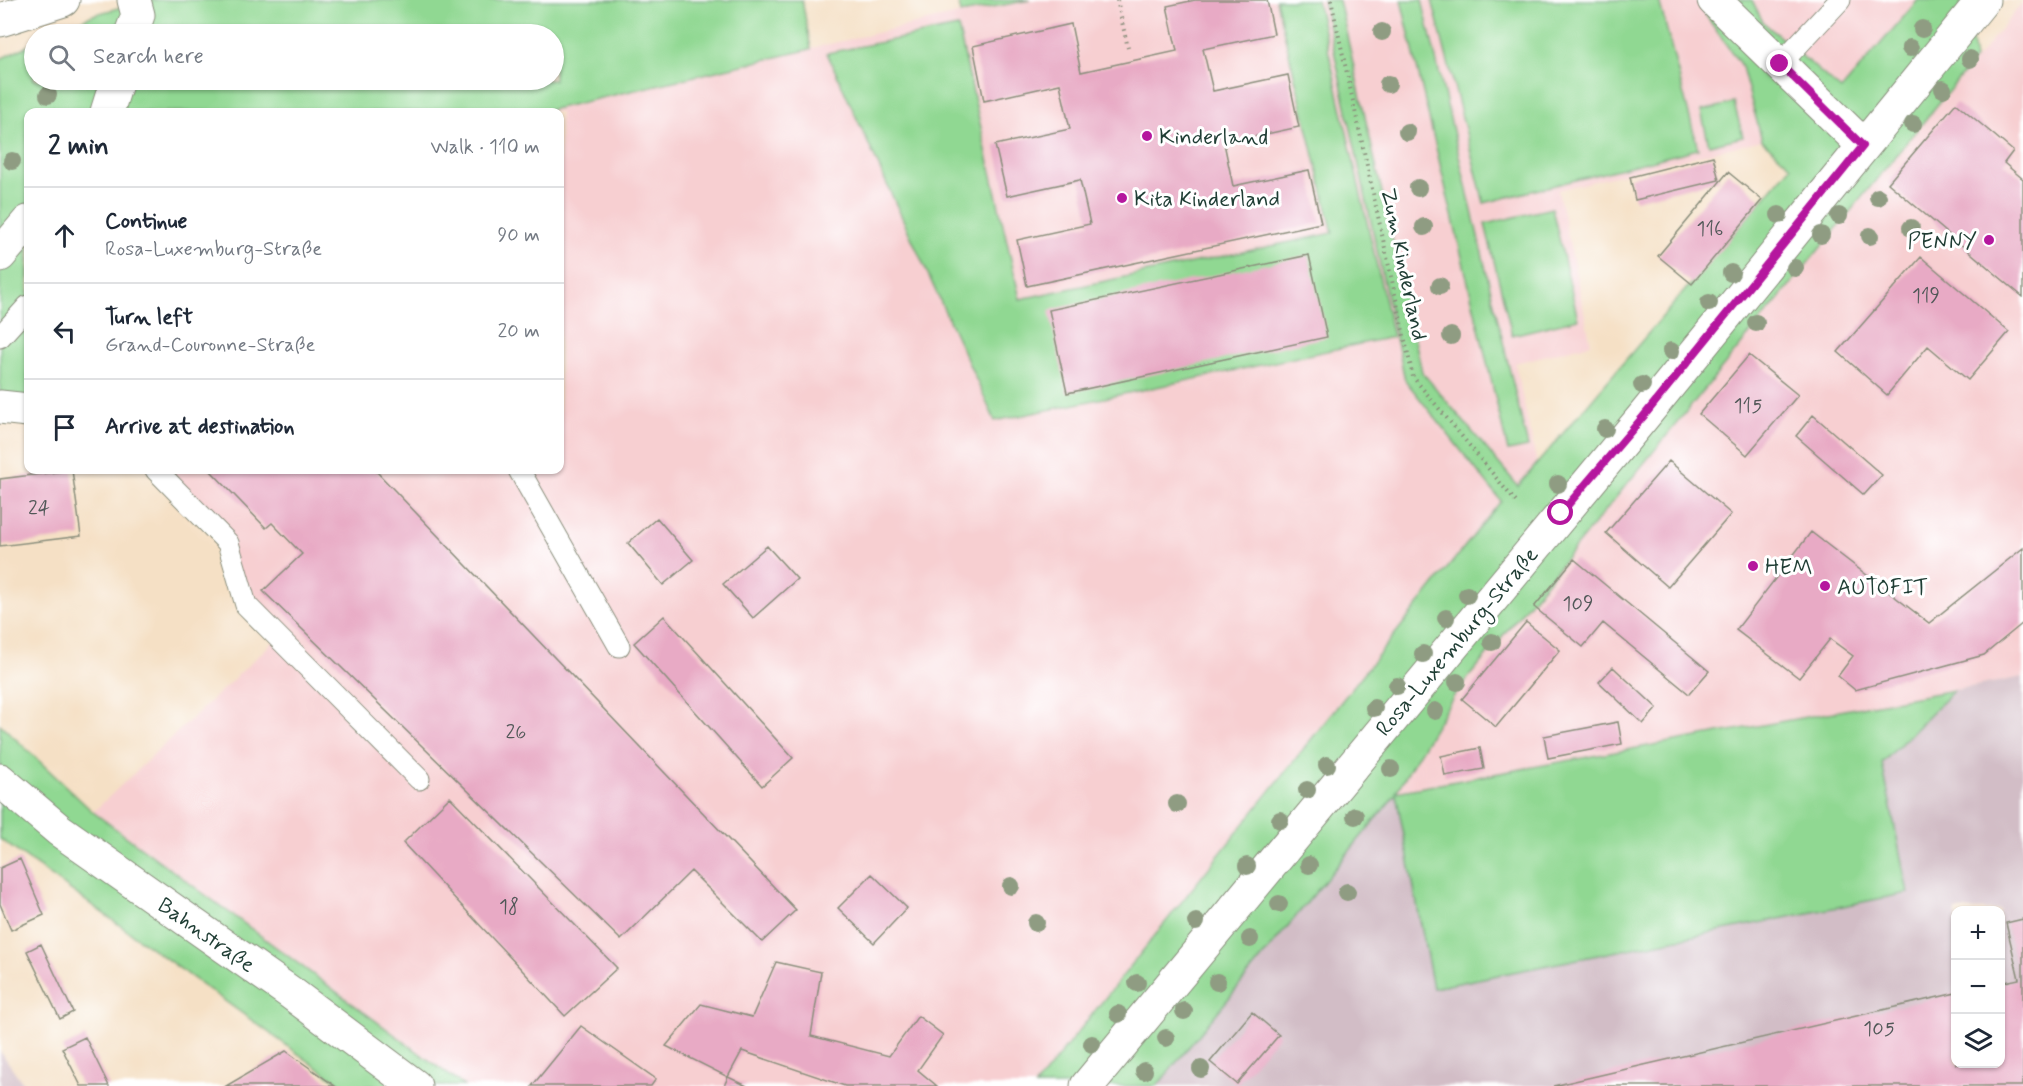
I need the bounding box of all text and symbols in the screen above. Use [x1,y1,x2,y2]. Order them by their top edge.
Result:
search box [24,24,564,90]
icon: search [45,41,78,74]
text: Search here [93,43,204,71]
route end [1766,50,1792,76]
place label: Kinderland [1159,124,1268,152]
marker: Kinderland [1140,129,1154,143]
text: 2 min [48,130,109,164]
text: Walk · 110 m [431,134,540,161]
place label: Kita Kinderland [1134,186,1280,214]
street label: Zum Kinderland [1373,186,1433,343]
marker: Kita Kinderland [1115,191,1129,205]
text: Continue [105,208,187,236]
house number: 116 [1697,216,1723,243]
icon: ahead [48,219,81,252]
text: 90 m [497,222,540,249]
place label: PENNY [1907,228,1977,256]
marker: PENNY [1982,233,1996,247]
text: Rosa-Luxemburg-Straße [105,236,322,263]
house number: 119 [1912,283,1940,310]
text: Turn left [105,304,193,332]
icon: left [48,315,81,348]
text: 20 m [497,318,540,345]
text: Grand-Couronne-Straße [105,332,315,359]
house number: 115 [1734,393,1762,420]
icon: arrive [48,411,81,444]
text: Arrive at destination [105,413,295,441]
house number: 24 [28,495,50,522]
route start [1547,499,1573,525]
street label: Rosa-Luxemburg-Straße [1370,542,1547,745]
place label: HEM [1765,554,1813,582]
marker: HEM [1746,559,1760,573]
place label: AUTOFIT [1837,574,1928,602]
marker: AUTOFIT [1818,579,1832,593]
house number: 109 [1563,591,1593,618]
house number: 26 [506,719,526,746]
street label: Bahnstraße [152,892,260,980]
house number: 18 [499,894,519,921]
map controls [1951,906,2005,1068]
button: + [1951,906,2005,960]
button: − [1951,960,2005,1014]
button: layers [1951,1014,2005,1068]
house number: 105 [1863,1016,1895,1043]

